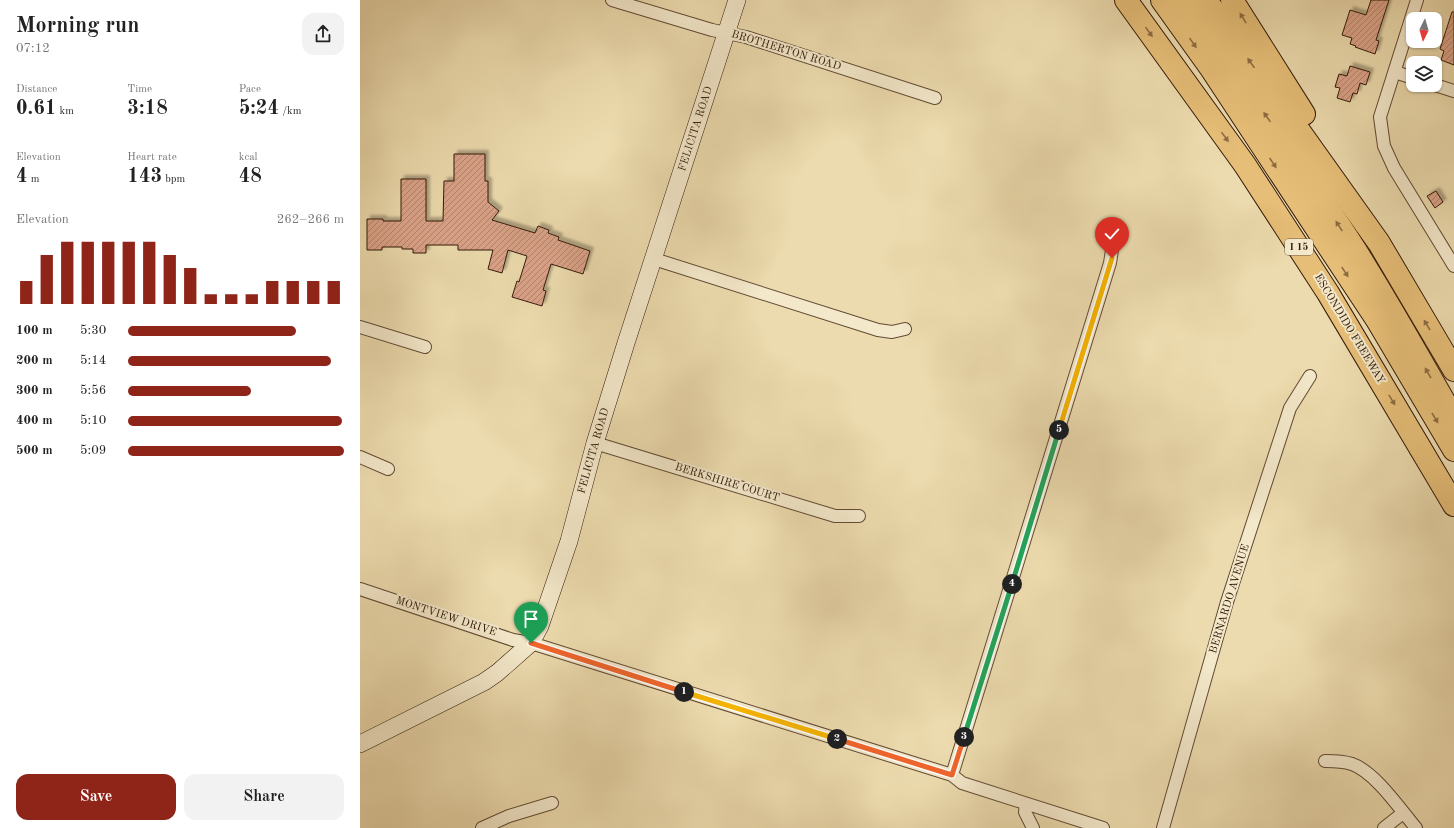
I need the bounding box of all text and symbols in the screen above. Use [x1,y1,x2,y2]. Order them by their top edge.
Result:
north arrow [1406,12,1442,48]
map controls [1406,12,1442,92]
button: share [302,13,344,55]
one-way arrow [1239,13,1247,23]
text: Morning run [16,15,139,37]
one-way arrow [1145,26,1153,37]
street label: BROTHERTON ROAD [730,29,843,73]
one-way arrow [1189,38,1197,49]
text: 07:12 [16,42,50,55]
button: layers [1406,56,1442,92]
one-way arrow [1247,58,1255,68]
text: Distance [16,84,57,95]
text: Time [127,84,152,95]
text: Pace [239,84,261,95]
street label: FELICITA ROAD [677,85,715,173]
text: 0.61 [16,99,56,119]
text: 3:18 [127,99,168,119]
text: 5:24 [239,99,279,119]
text: km [56,106,74,117]
text: /km [279,106,302,117]
one-way arrow [1263,112,1270,123]
one-way arrow [1221,132,1229,142]
text: Elevation [16,152,61,163]
text: Heart rate [127,152,177,163]
text: kcal [239,152,258,163]
one-way arrow [1270,157,1277,169]
text: 4 [16,167,28,187]
text: 143 [127,167,162,187]
text: 48 [239,167,262,187]
text: m [28,174,39,185]
text: bpm [162,174,185,185]
text: Elevation [16,213,69,226]
text: 262–266 m [277,213,344,226]
pin [1095,217,1129,258]
one-way arrow [1335,220,1343,231]
icon: check [1101,223,1123,245]
road number: I 15 [1285,239,1313,255]
one-way arrow [1341,266,1348,277]
street label: ESCONDIDO FREEWAY [1312,272,1386,386]
one-way arrow [1424,319,1431,331]
text: 100 m [16,324,53,337]
text: 5:30 [80,324,106,337]
text: 200 m [16,354,53,367]
text: 5:14 [80,354,106,367]
one-way arrow [1425,367,1432,378]
text: 300 m [16,384,53,397]
text: 5:56 [80,384,106,397]
one-way arrow [1389,394,1396,406]
street label: FELICITA ROAD [576,406,612,495]
one-way arrow [1431,412,1438,424]
text: 400 m [16,414,53,427]
text: 5:10 [80,414,106,427]
pin: 5 [1049,420,1069,440]
text: 5 [1056,424,1062,435]
text: 500 m [16,444,53,457]
text: 5:09 [80,444,106,457]
street label: BERKSHIRE COURT [673,462,781,504]
street label: BERNARDO AVENUE [1208,543,1252,655]
pin: 4 [1002,574,1022,594]
text: 4 [1009,578,1015,589]
street label: MONTVIEW DRIVE [394,595,498,639]
pin [514,602,548,643]
icon: arrive [520,608,542,630]
pin: 1 [674,682,694,702]
text: 1 [681,686,687,697]
pin: 3 [954,727,974,747]
pin: 2 [827,729,847,749]
text: 3 [961,731,967,742]
text: 2 [834,733,840,744]
button: Save [16,774,176,820]
button: Share [184,774,344,820]

